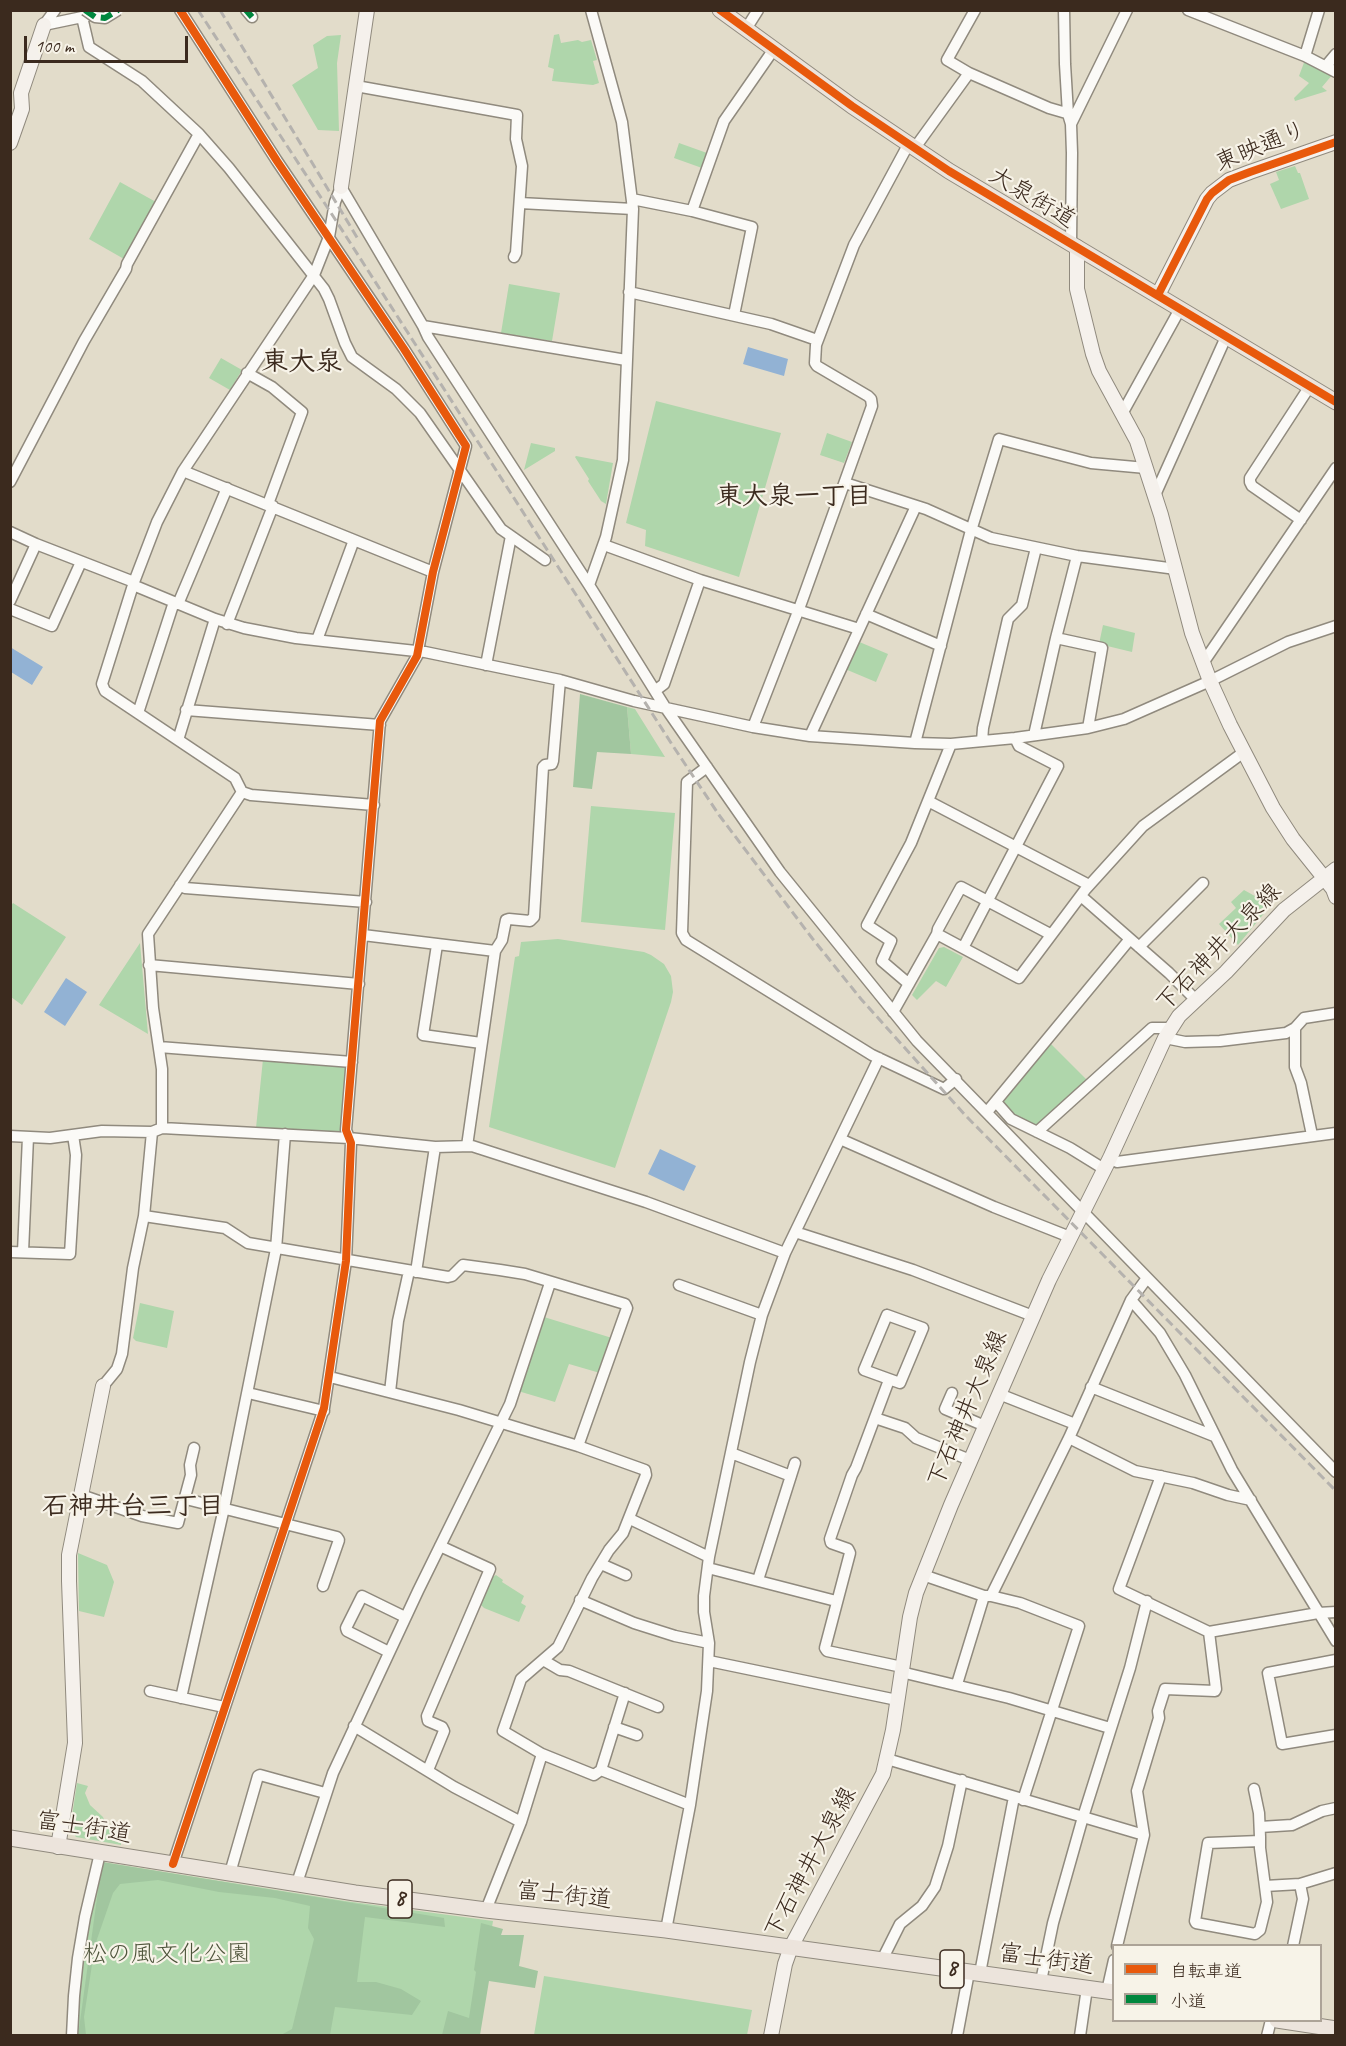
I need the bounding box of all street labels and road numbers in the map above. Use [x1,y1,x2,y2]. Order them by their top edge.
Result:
street label: 東映通り [1211,116,1311,178]
street label: 大泉街道 [983,161,1081,235]
street label: 下石神井大泉線 [1150,878,1288,1018]
street label: 下石神井大泉線 [922,1326,1014,1492]
street label: 下石神井大泉線 [759,1782,863,1944]
street label: 富士街道 [34,1806,134,1850]
street label: 富士街道 [515,1877,613,1915]
road number: 8 [388,1880,412,1918]
street label: 富士街道 [996,1939,1096,1981]
road number: 8 [940,1950,964,1988]

